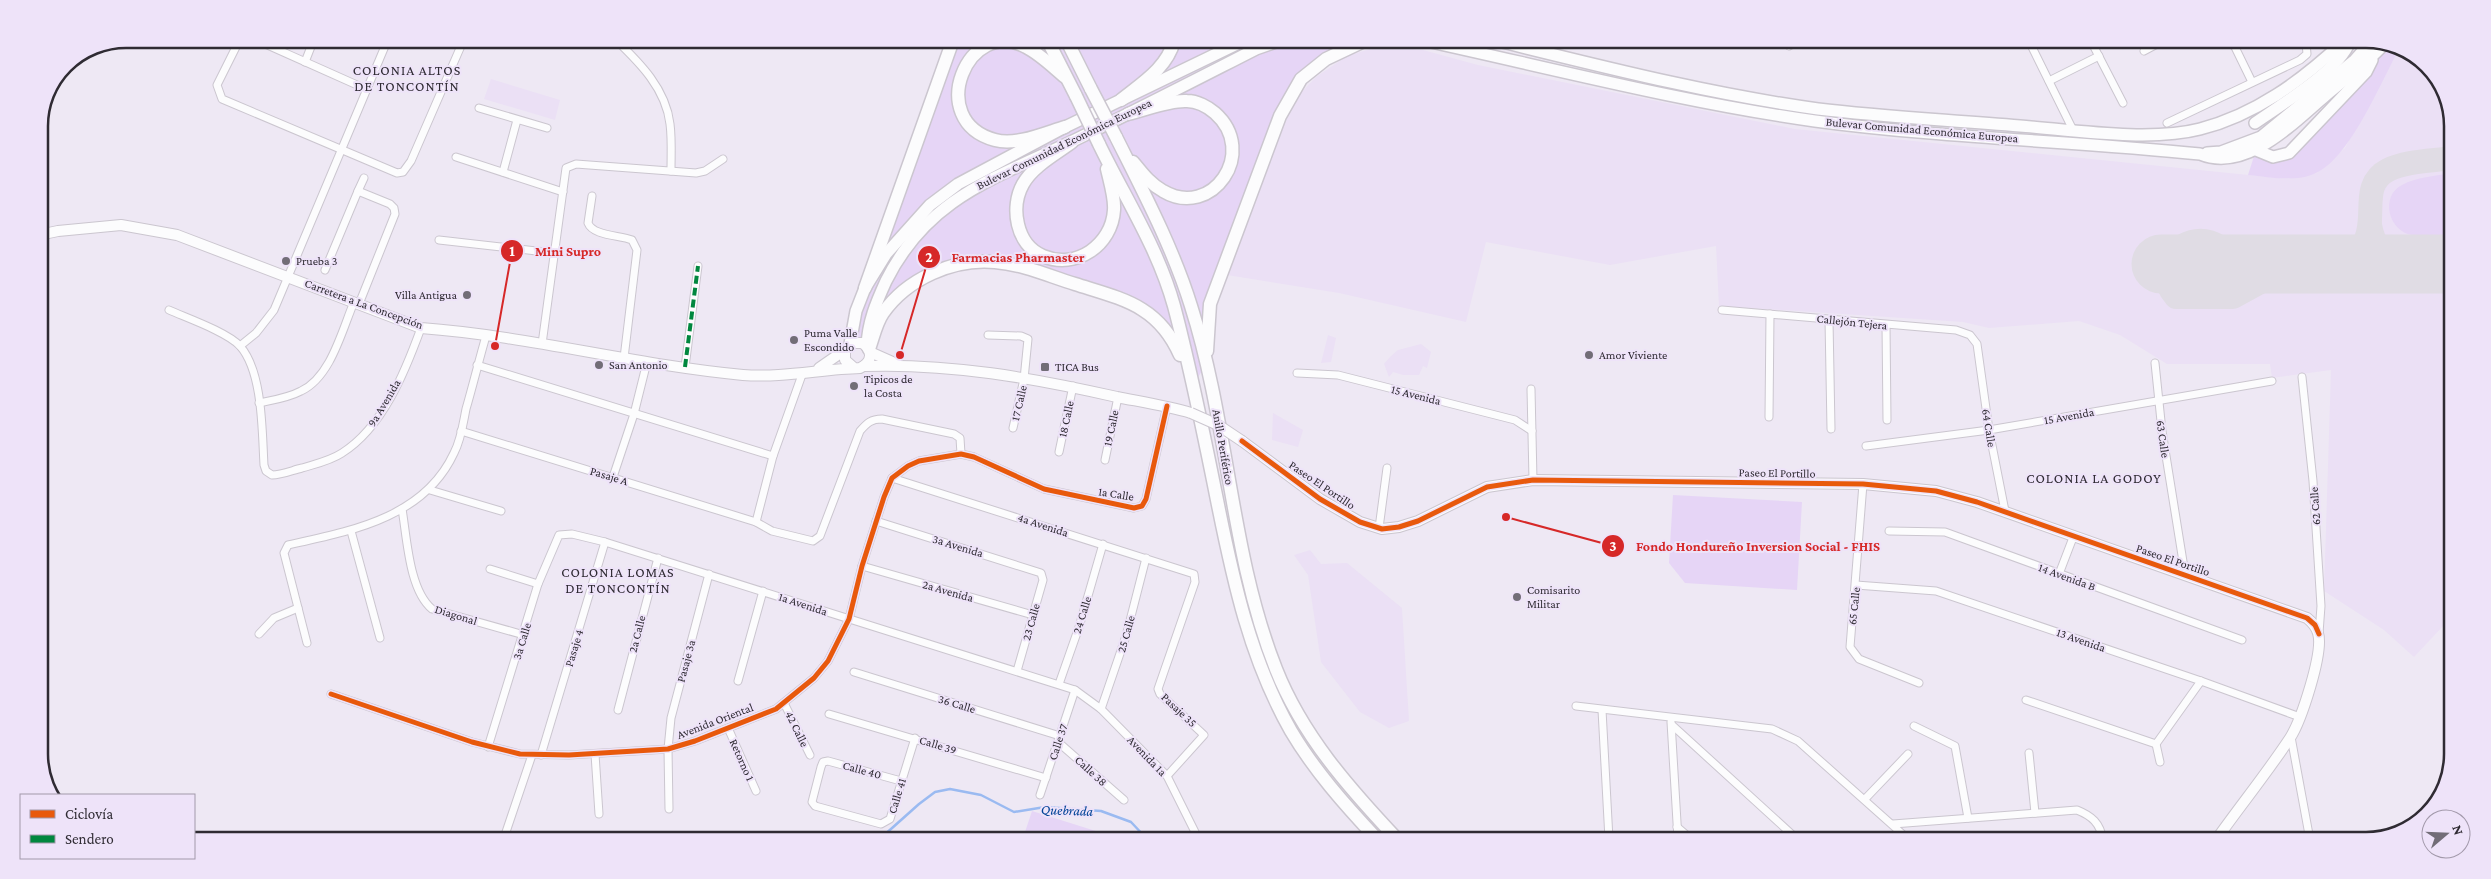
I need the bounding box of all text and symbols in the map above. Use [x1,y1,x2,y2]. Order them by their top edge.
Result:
district label: COLONIA ALTOS DE TONCONTÍN [353,62,461,94]
street label: Bulevar Comunidad Económica Europea [974,95,1154,193]
street label: Bulevar Comunidad Económica Europea [1825,115,2019,145]
callout: Mini Supro [500,236,611,265]
callout: Farmacias Pharmaster [916,242,1095,271]
text: 1 [509,243,515,259]
text: Mini Supro [535,243,601,259]
text: 2 [925,249,933,265]
text: Farmacias Pharmaster [951,249,1085,265]
place label: Prueba 3 [296,254,338,268]
marker: Prueba 3 [280,255,292,267]
street label: Carretera a La Concepción [303,276,426,332]
place label: Villa Antigua [395,288,457,302]
marker: Villa Antigua [461,289,473,301]
street label: Callejón Tejera [1816,311,1888,333]
place label: Puma Valle Escondido [804,326,857,354]
marker: Puma Valle Escondido [788,334,800,346]
place label: Amor Viviente [1599,348,1667,362]
marker: Amor Viviente [1583,349,1595,361]
place label: San Antonio [609,358,668,372]
marker: San Antonio [593,359,605,371]
place label: TICA Bus [1055,360,1099,374]
marker: TICA Bus [1039,361,1051,373]
place label: Tipicos de la Costa [864,372,913,400]
street label: 9a Avenida [364,376,404,429]
marker: Tipicos de la Costa [848,380,860,392]
street label: 15 Avenida [1390,382,1443,408]
street label: 17 Calle [1008,384,1030,422]
street label: 18 Calle [1055,400,1077,438]
street label: 15 Avenida [2043,405,2096,427]
street label: Anillo Periférico [1209,408,1237,486]
street label: 64 Calle [1979,408,1999,448]
street label: 19 Calle [1100,409,1122,447]
street label: 63 Calle [2153,419,2173,459]
street label: Paseo El Portillo [1286,458,1358,512]
street label: Pasaje A [588,464,630,488]
street label: Paseo El Portillo [1738,465,1816,481]
district label: COLONIA LA GODOY [2026,470,2162,486]
street label: 1a Calle [1097,484,1135,504]
street label: 62 Calle [2307,487,2323,525]
street label: 4a Avenida [1016,510,1071,540]
callout: Fondo Hondureño Inversion Social - FHIS [1601,531,1890,560]
street label: 3a Avenida [931,532,985,560]
text: 3 [1609,538,1617,554]
text: Fondo Hondureño Inversion Social - FHIS [1636,538,1880,554]
street label: Paseo El Portillo [2134,541,2212,579]
street label: 14 Avenida B [2036,560,2098,594]
district label: COLONIA LOMAS DE TONCONTÍN [561,564,675,596]
street label: 2a Avenida [921,577,975,605]
place label: Comisarito Militar [1527,583,1580,611]
street label: 65 Calle [1845,586,1863,626]
street label: 1a Avenida [777,590,830,619]
marker: Comisarito Militar [1511,591,1523,603]
street label: 24 Calle [1070,595,1094,635]
street label: Diagonal [433,602,479,628]
street label: 23 Calle [1019,602,1043,642]
street label: 2a Calle [626,614,648,654]
street label: 25 Calle [1114,614,1138,654]
street label: 3a Calle [510,621,534,661]
street label: 13 Avenida [2055,625,2108,655]
street label: Pasaje 4 [562,628,586,668]
street label: Pasaje 3a [674,638,698,684]
street label: Pasaje 35 [1158,690,1200,730]
street label: 36 Calle [937,692,977,716]
street label: Avenida Oriental [675,700,755,742]
street label: 42 Calle [782,709,812,749]
street label: Calle 37 [1046,722,1071,762]
street label: Calle 39 [918,733,958,757]
street label: Avenida 1a [1124,733,1170,779]
street label: Retorno 1 [727,737,757,783]
street label: Calle 38 [1072,753,1110,789]
street label: Calle 40 [841,758,883,782]
street label: Calle 41 [885,776,909,816]
legend [20,794,195,859]
water label: Quebrada [1041,801,1094,819]
text: Ciclovía [65,806,113,822]
north arrow [2421,809,2471,859]
text: N [2449,823,2468,837]
text: Sendero [65,831,114,847]

